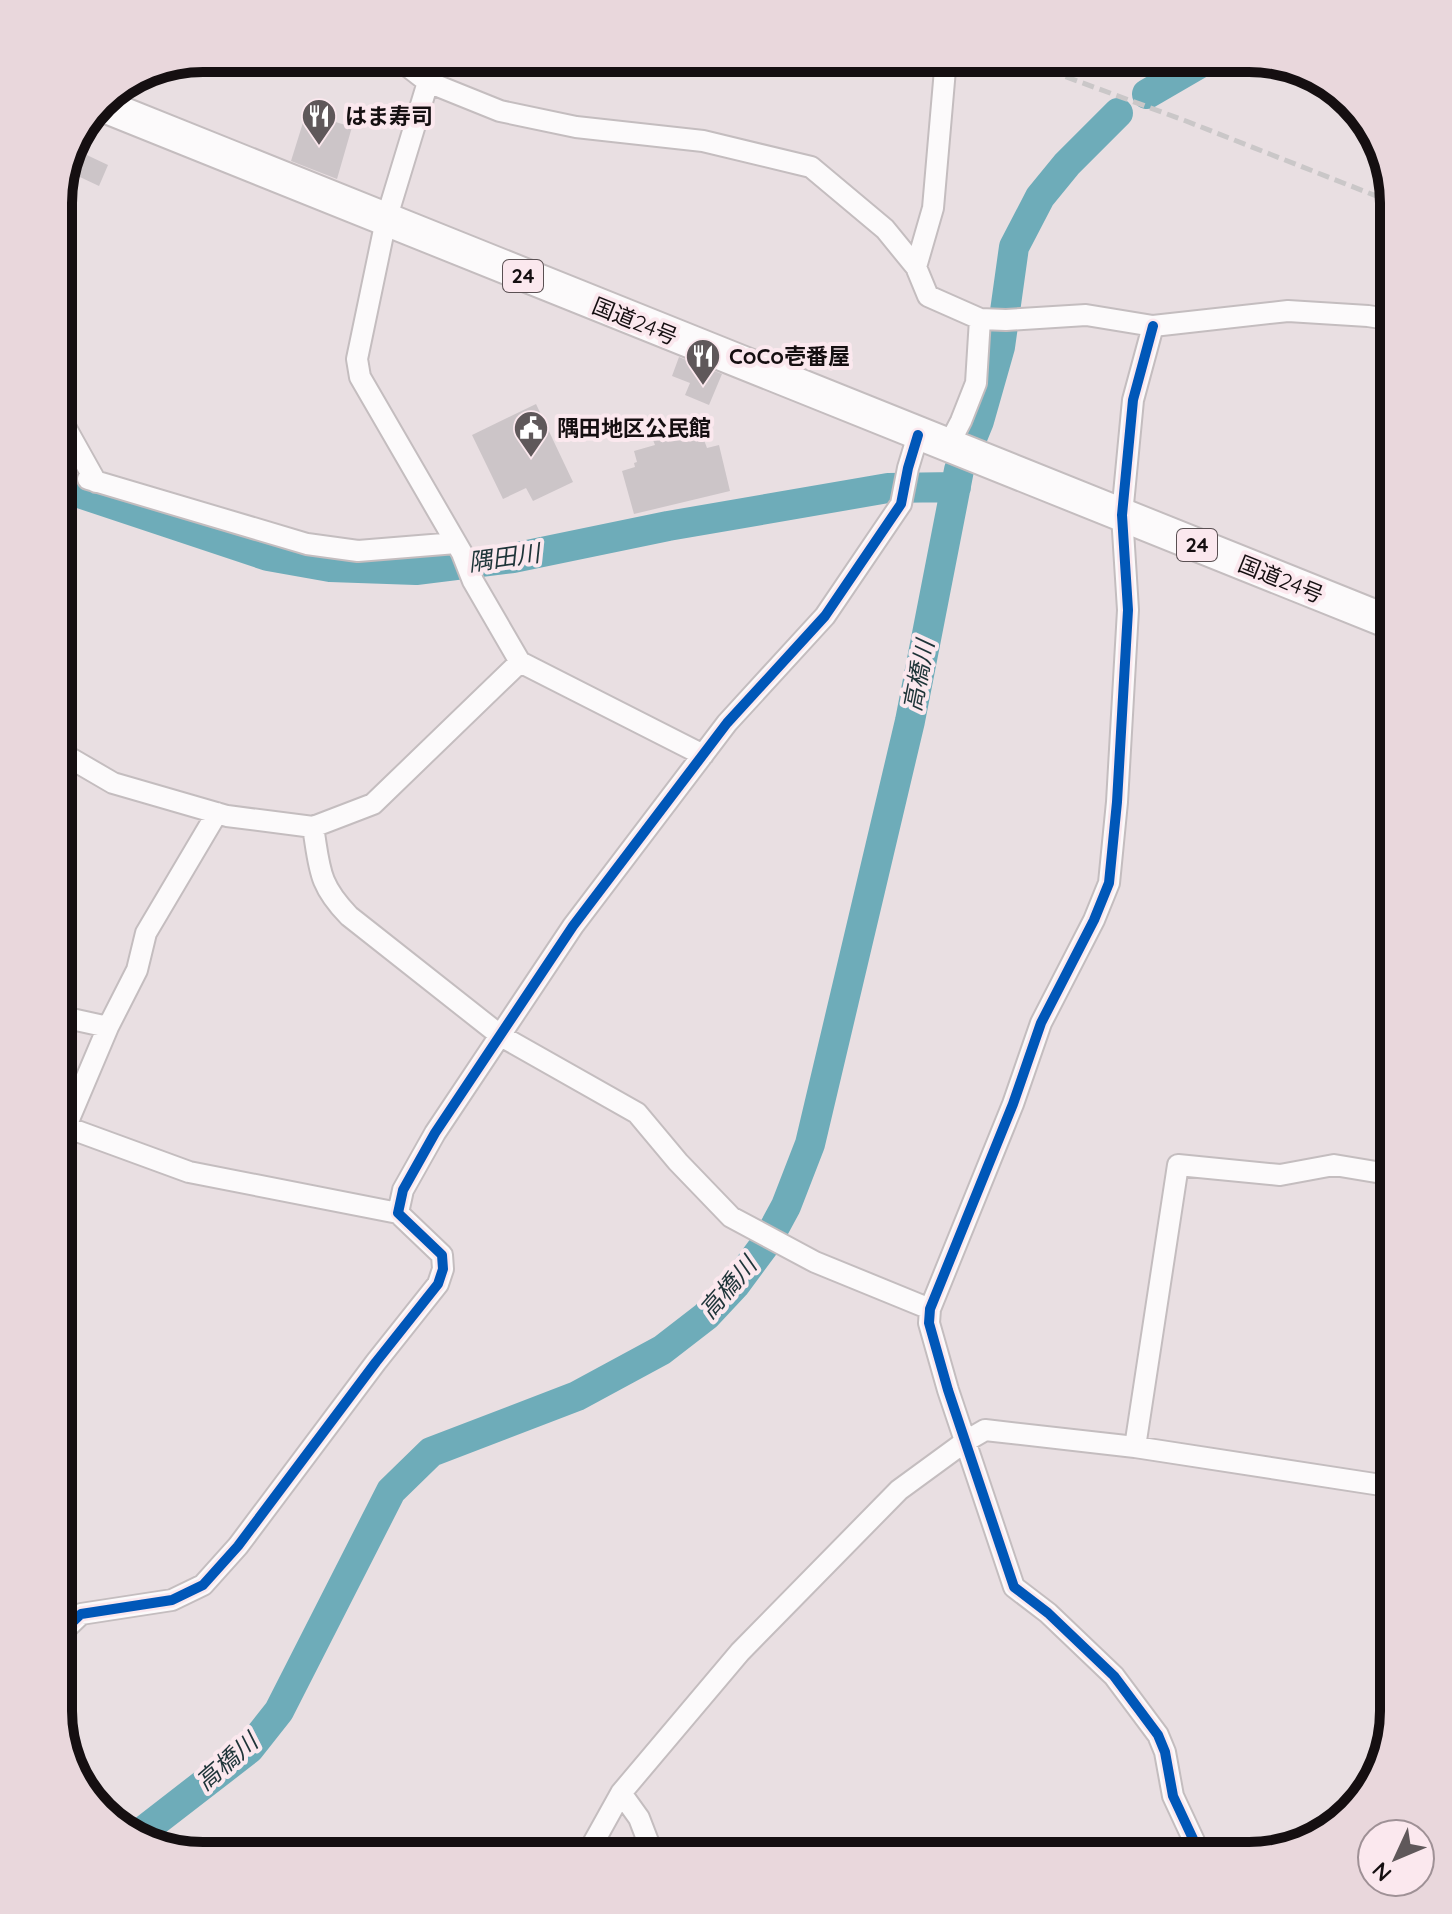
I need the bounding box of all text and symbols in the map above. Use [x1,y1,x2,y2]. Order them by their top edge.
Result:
restaurant icon: はま寿司 [300,97,338,147]
place label: はま寿司 [345,102,433,130]
road number: 24 [503,260,543,292]
street label: 国道24号 [588,291,682,351]
restaurant icon: CoCo壱番屋 [684,337,722,387]
place label: CoCo壱番屋 [729,342,850,370]
public building icon: 隅田地区公民館 [512,409,550,459]
place label: 隅田地区公民館 [557,414,711,442]
road number: 24 [1177,529,1217,561]
water label: 隅田川 [466,537,545,577]
street label: 国道24号 [1234,549,1328,609]
water label: 高橋川 [896,635,940,714]
water label: 高橋川 [692,1248,764,1324]
water label: 高橋川 [189,1724,266,1796]
north arrow [1356,1818,1436,1898]
text: N [1366,1856,1397,1887]

